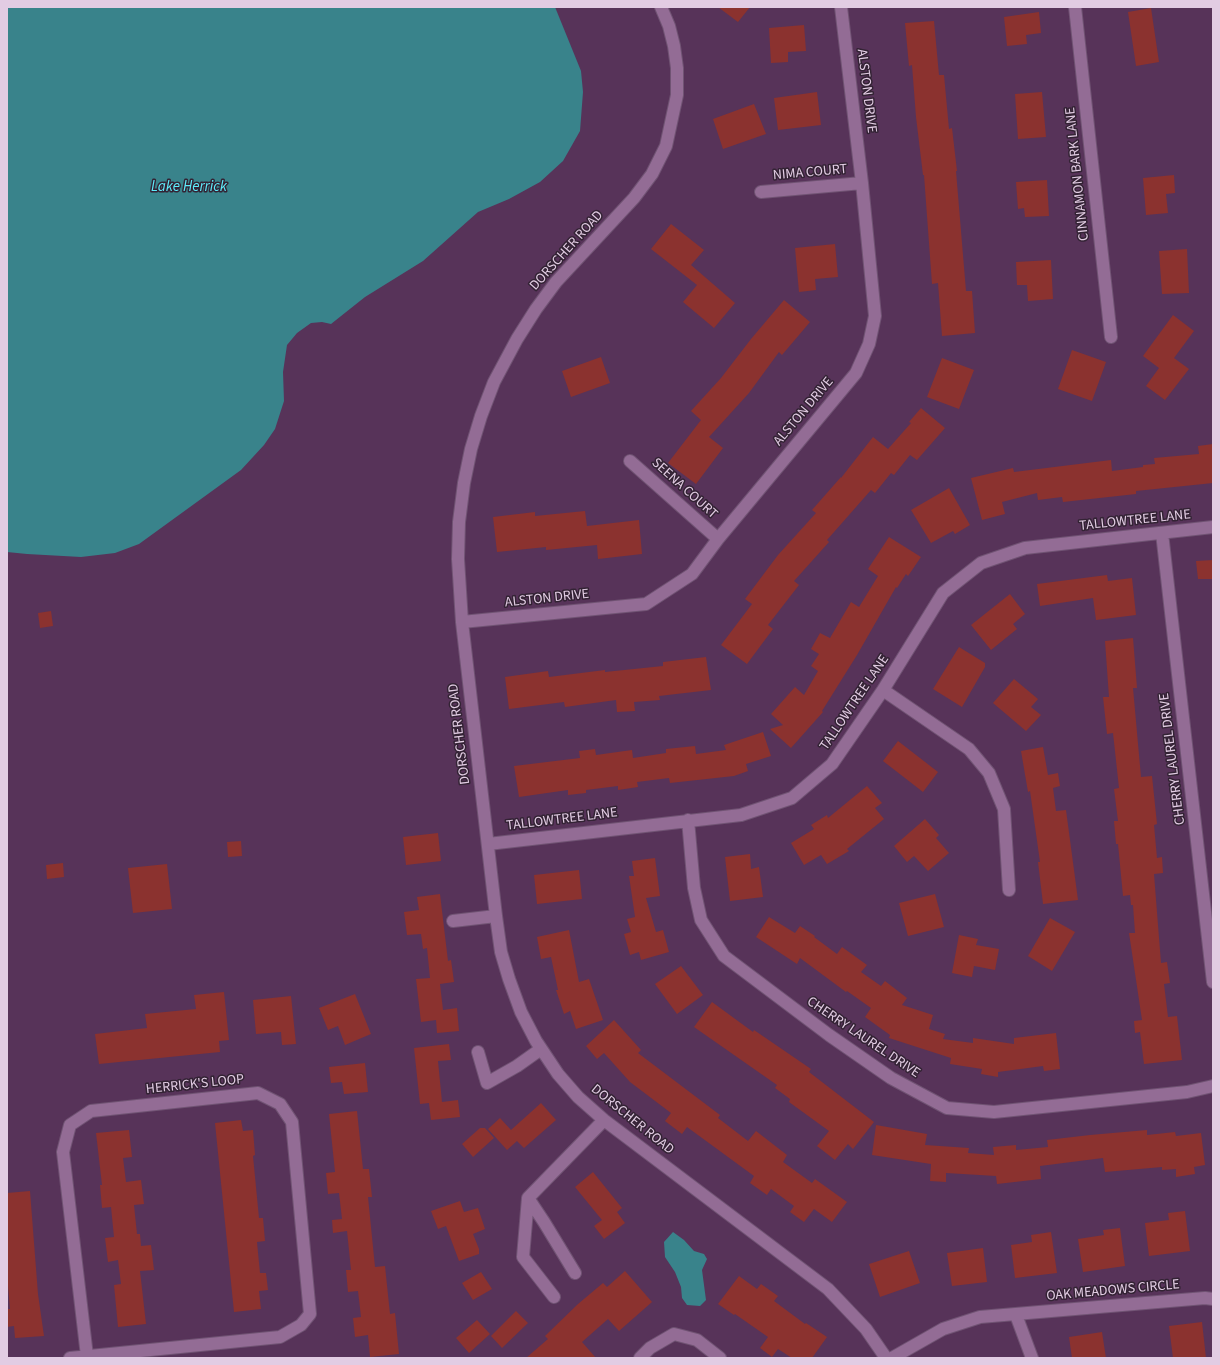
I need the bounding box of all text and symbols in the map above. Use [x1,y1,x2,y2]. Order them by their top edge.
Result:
street label: ALSTON DRIVE [853,48,879,134]
street label: CINNAMON BARK LANE [1063,106,1093,242]
street label: NIMA COURT [772,161,848,185]
water label: Lake Herrick [151,179,227,197]
street label: DORSCHER ROAD [527,208,607,294]
street label: ALSTON DRIVE [770,374,838,450]
street label: SEENA COURT [648,455,720,523]
street label: TALLOWTREE LANE [1078,507,1192,535]
street label: ALSTON DRIVE [504,586,590,612]
street label: TALLOWTREE LANE [817,652,893,754]
street label: DORSCHER ROAD [445,682,475,786]
street label: CHERRY LAUREL DRIVE [1157,692,1189,826]
street label: TALLOWTREE LANE [505,805,619,835]
street label: CHERRY LAUREL DRIVE [803,994,923,1082]
street label: HERRICK'S LOOP [145,1071,245,1099]
street label: DORSCHER ROAD [587,1081,677,1159]
street label: OAK MEADOWS CIRCLE [1046,1277,1180,1305]

